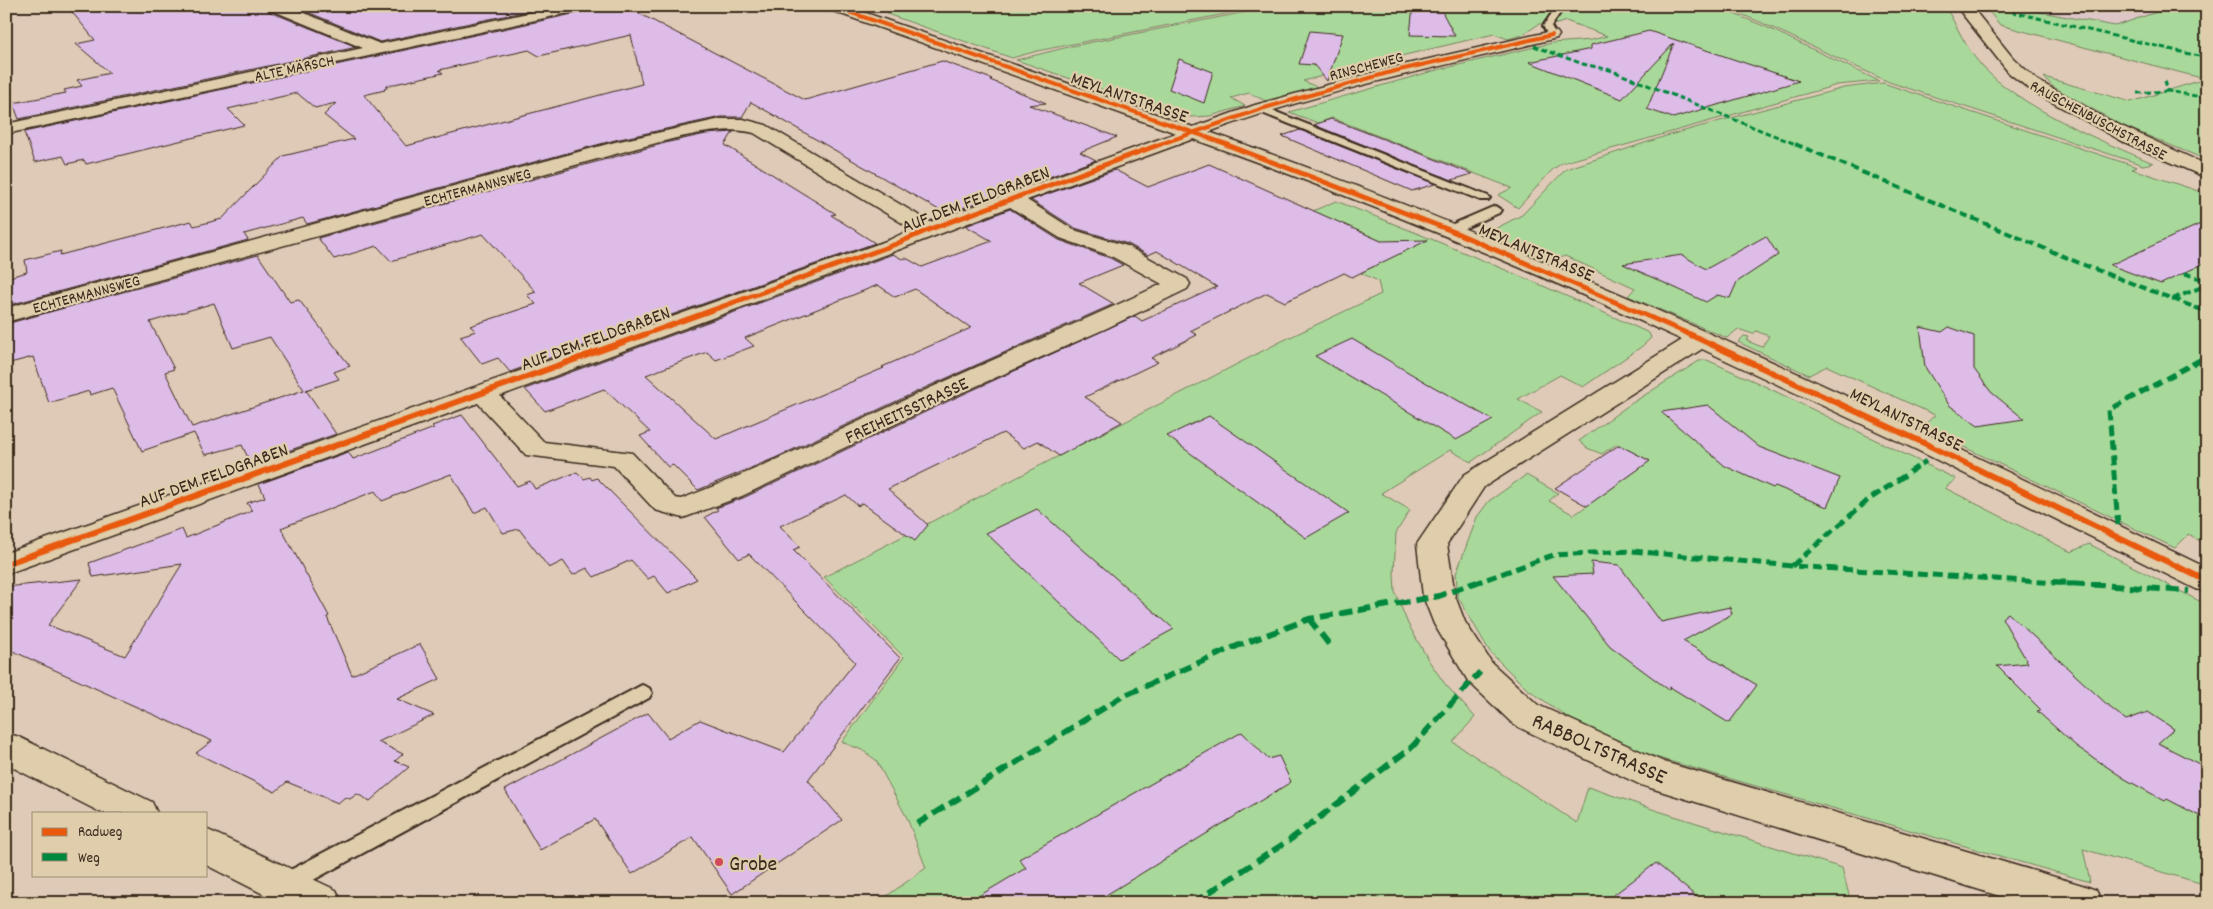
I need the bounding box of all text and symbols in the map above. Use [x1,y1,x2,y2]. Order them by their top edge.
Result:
street label: RINSCHEWEG [1327,47,1406,88]
street label: ALTE MÄRSCH [252,50,337,89]
street label: MEYLANTSTRASSE [1066,67,1192,132]
street label: RAUSCHENBUSCHSTRASSE [2025,75,2171,167]
street label: AUF DEM FELDGRABEN [898,160,1054,242]
street label: ECHTERMANNSWEG [421,163,534,214]
street label: MEYLANTSTRASSE [1474,218,1598,291]
street label: ECHTERMANNSWEG [30,270,143,321]
street label: AUF DEM FELDGRABEN [518,301,675,380]
street label: FREIHEITSSTRASSE [841,372,974,453]
street label: MEYLANTSTRASSE [1844,382,1967,460]
street label: AUF DEM FELDGRABEN [136,438,293,517]
street label: RABBOLTSTRASSE [1526,707,1671,794]
legend [32,812,208,876]
text: Radweg [78,822,122,844]
text: Weg [78,848,100,870]
place label: Grobe [729,850,777,881]
marker: Grobe [713,856,725,868]

